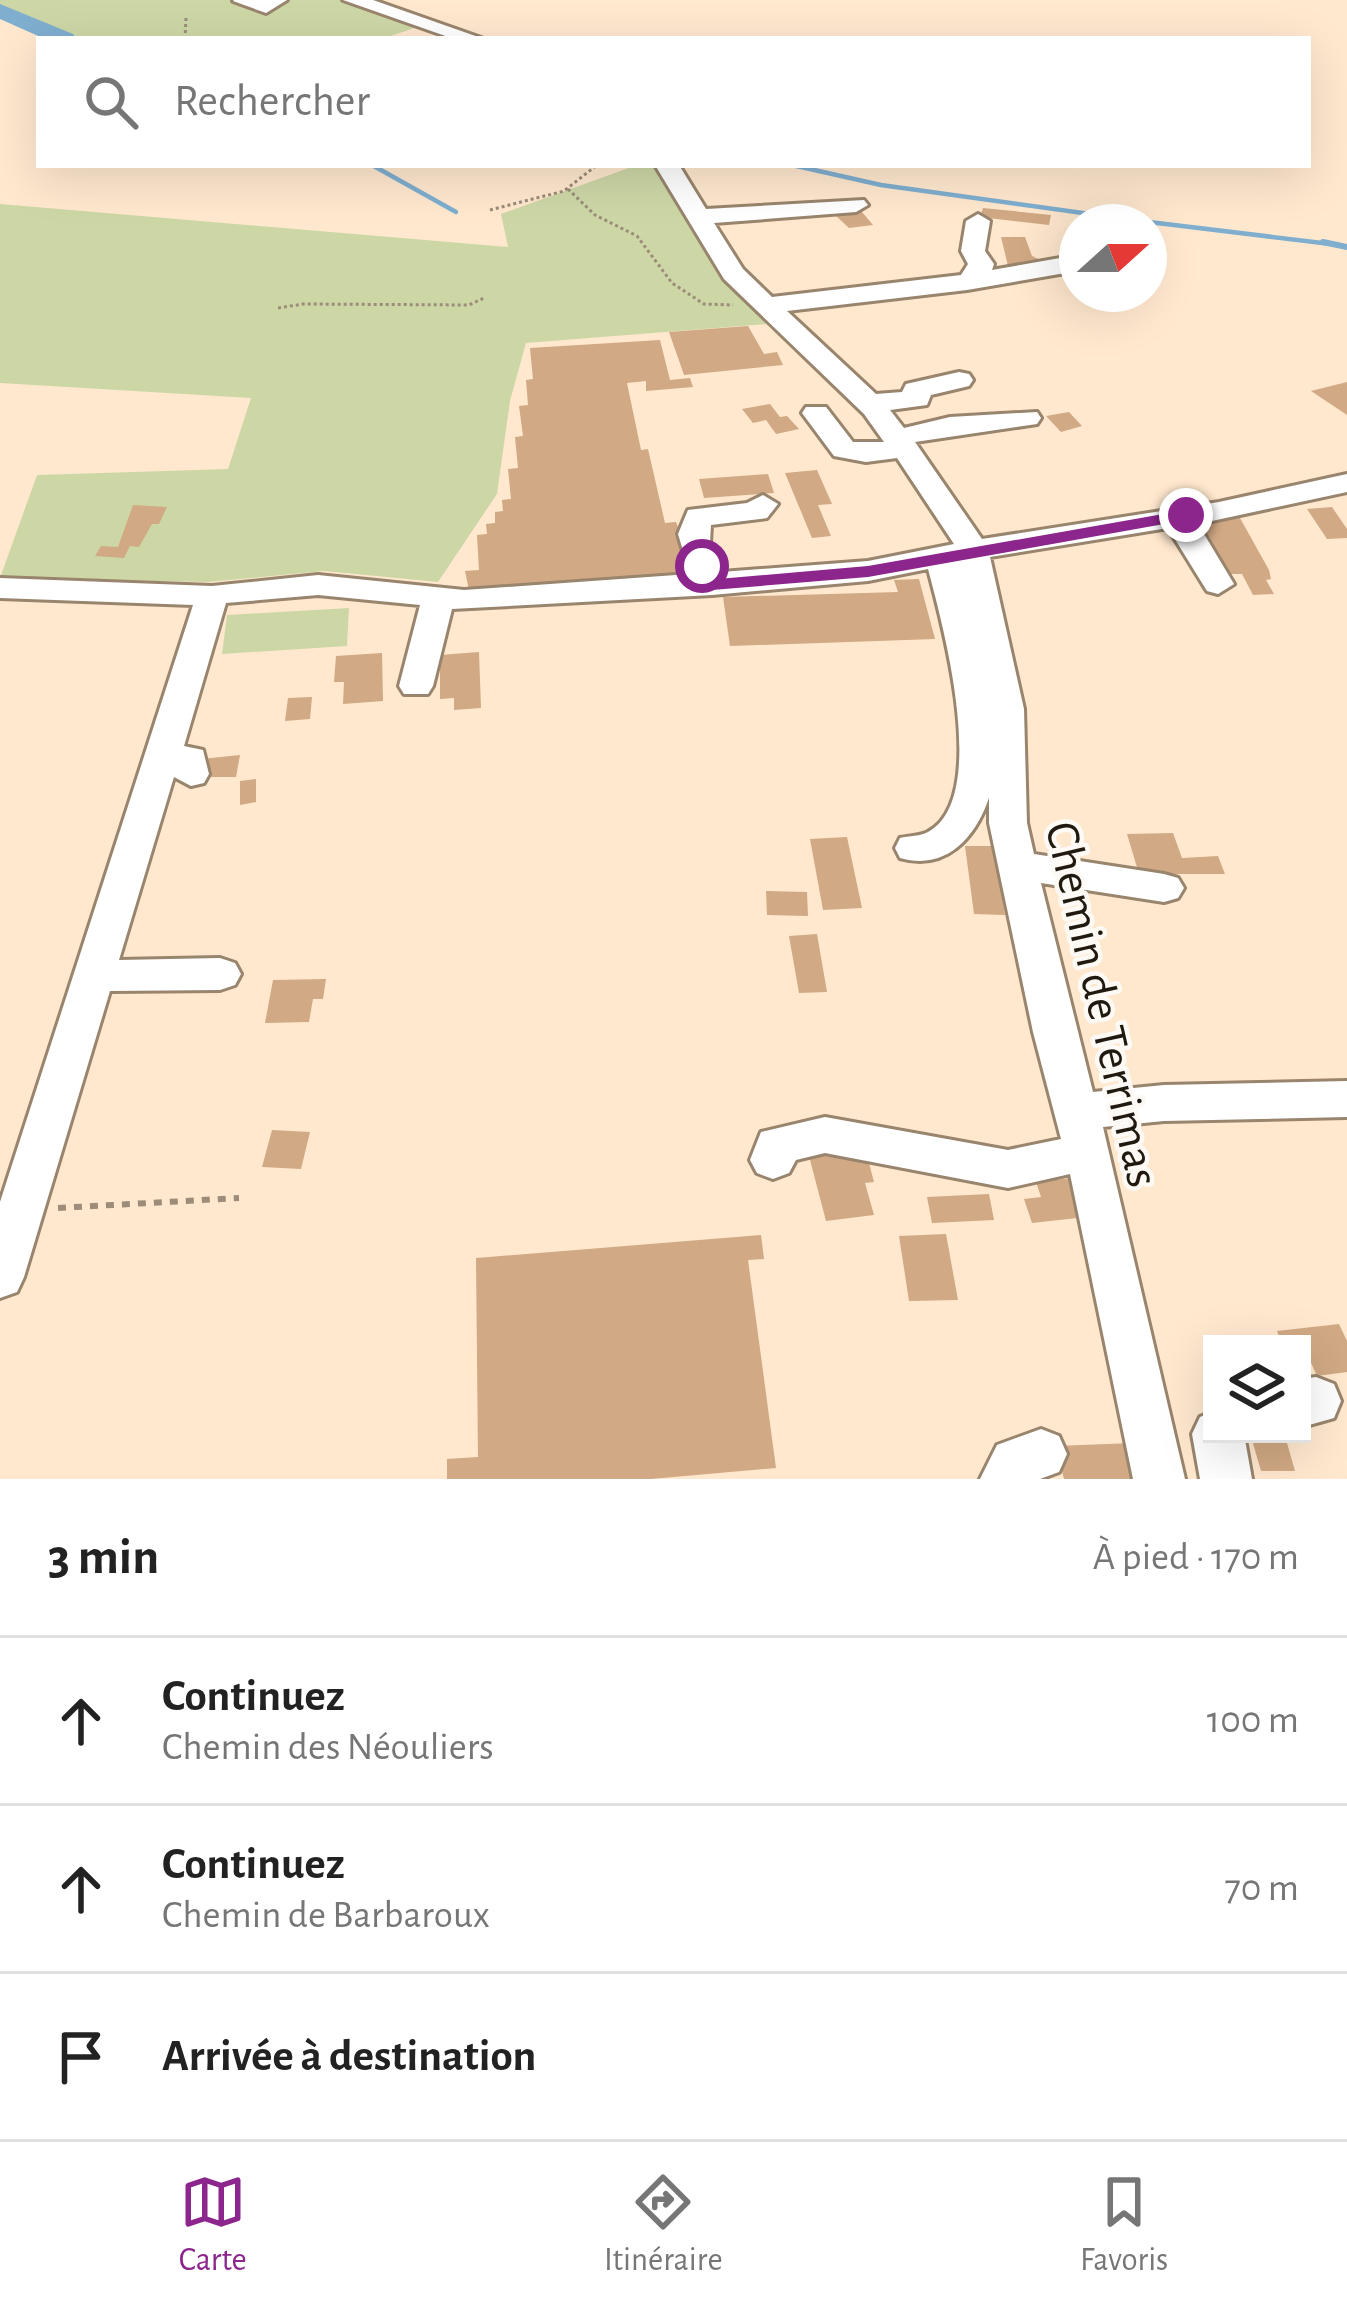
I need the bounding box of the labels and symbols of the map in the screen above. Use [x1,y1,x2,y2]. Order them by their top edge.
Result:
north arrow [1059,204,1167,312]
route end [1159,488,1213,542]
route start [675,539,729,593]
street label: Chemin de Terrimas [1036,818,1166,1192]

